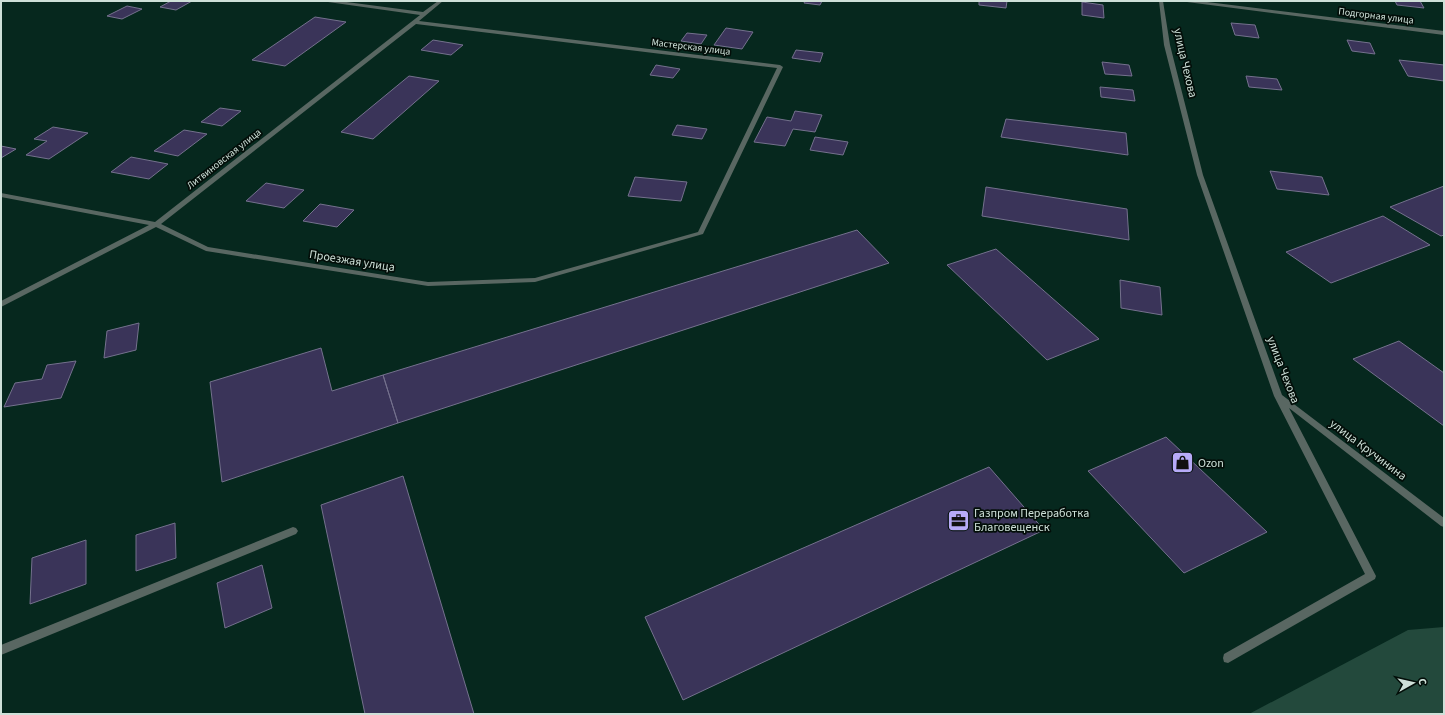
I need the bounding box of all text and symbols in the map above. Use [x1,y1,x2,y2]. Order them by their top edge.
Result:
street label: Подгорная улица [1337,4,1415,28]
street label: улица Чехова [1169,27,1201,99]
street label: Мастерская улица [651,35,731,59]
street label: Литвиновская улица [184,125,264,193]
street label: Проезжая улица [308,246,396,276]
street label: улица Чехова [1262,334,1304,406]
street label: улица Кручинина [1326,415,1410,485]
shop icon: Ozon [1169,450,1195,476]
place label: Ozon [1198,455,1224,472]
place label: Газпром Переработка Благовещенск [974,505,1089,536]
office icon: Газпром Переработка Благовещенск [945,507,971,533]
north arrow [1393,663,1433,703]
text: С [1415,677,1430,686]

